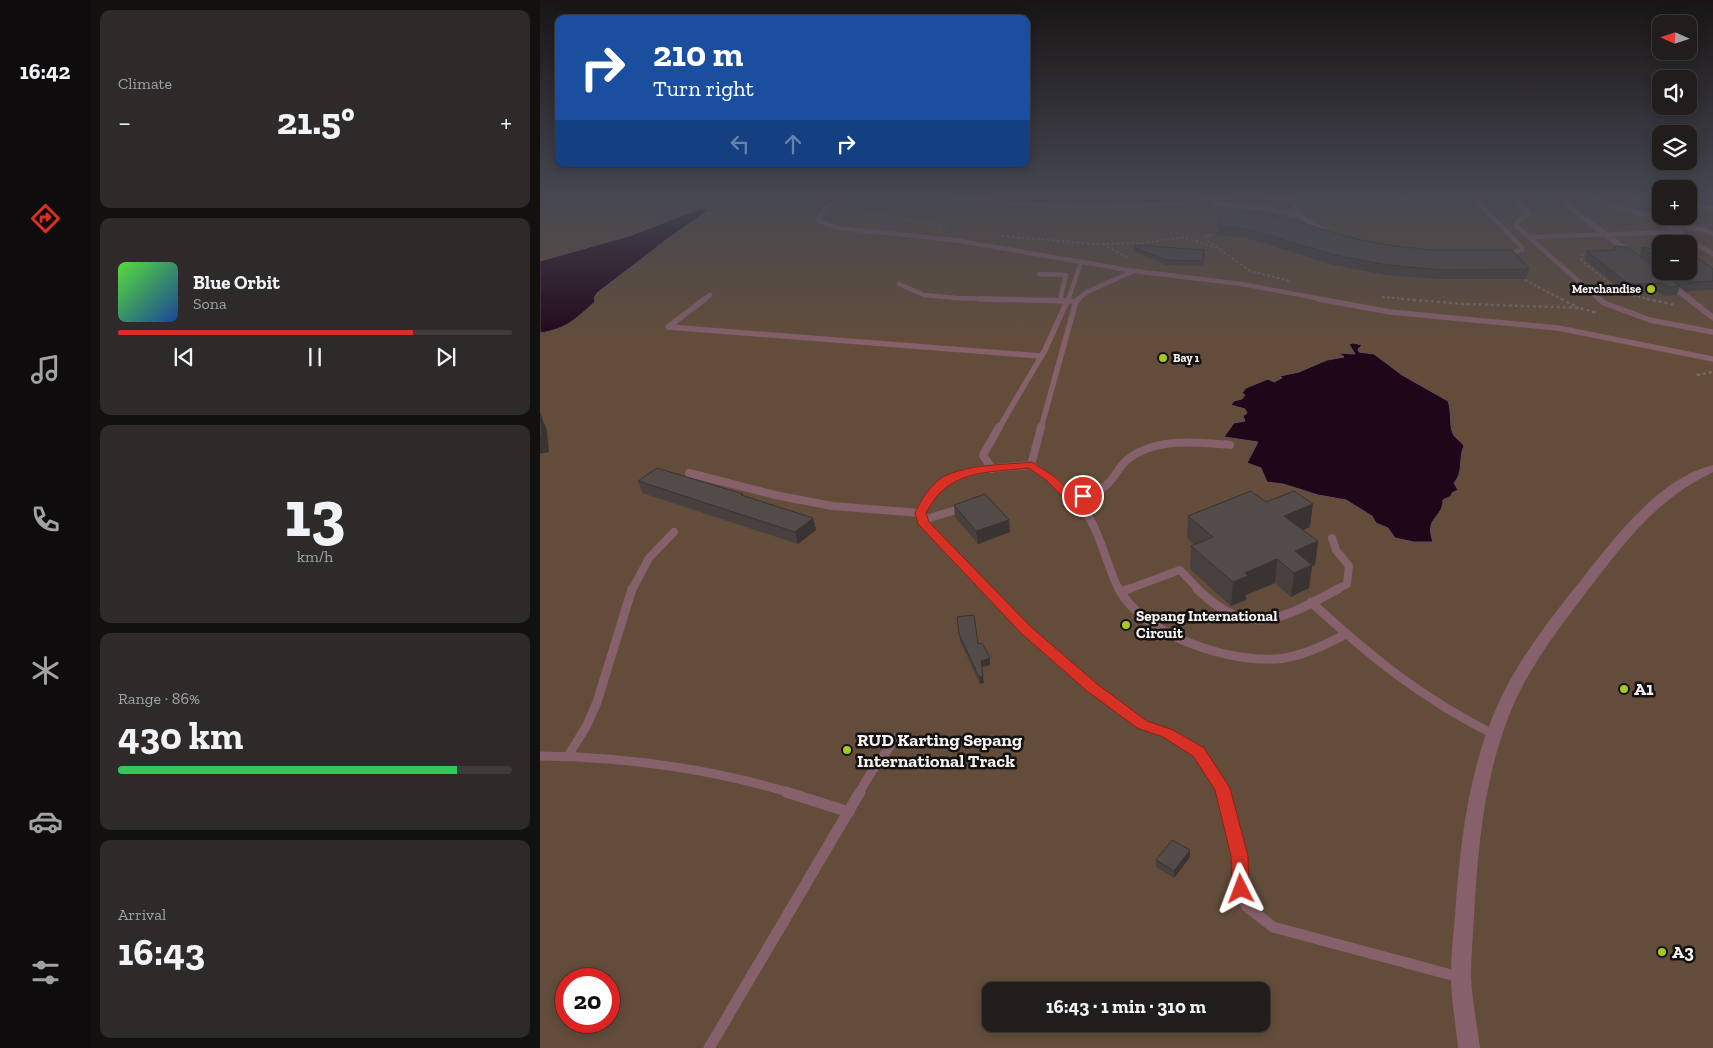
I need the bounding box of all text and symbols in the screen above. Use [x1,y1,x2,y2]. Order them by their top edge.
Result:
north arrow [1652,15,1698,60]
map controls [1652,15,1697,280]
text: 210 m [653,33,743,75]
icon: right [570,35,635,100]
text: 16:42 [20,58,70,85]
button: sound [1652,70,1697,115]
text: Climate [118,74,172,93]
text: Turn right [653,75,754,102]
text: 21.5° [277,98,355,144]
text: − [118,106,131,139]
text: + [500,106,512,139]
button: layers [1652,125,1697,170]
icon: left [726,130,754,158]
icon: ahead [779,130,807,158]
icon: right [832,130,860,158]
button: + [1652,180,1697,225]
icon: directions [28,201,63,236]
button: − [1652,235,1697,280]
text: Blue Orbit [193,271,280,294]
place label: Merchandise [1572,282,1641,296]
marker: Merchandise [1645,283,1657,295]
text: Sona [193,294,227,313]
icon: previous [170,343,198,371]
icon: pause [301,343,329,371]
icon: next [432,343,460,371]
place label: Bay 1 [1173,351,1200,365]
icon: music [28,352,63,387]
marker: Bay 1 [1157,352,1169,364]
text: 13 [285,475,345,553]
pin [1062,475,1104,517]
icon: arrive [1069,482,1097,510]
icon: phone [28,502,63,537]
text: km/h [297,547,333,566]
place label: Sepang International Circuit [1136,607,1277,642]
marker: Sepang International Circuit [1120,619,1132,631]
icon: climate [28,653,63,688]
place label: A1 [1634,678,1654,700]
marker: A1 [1618,683,1630,695]
text: Range · 86% [118,689,200,708]
text: 430 km [118,713,243,759]
place label: RUD Karting Sepang International Track [857,729,1022,772]
marker: RUD Karting Sepang International Track [841,744,853,756]
icon: car [28,804,63,839]
position arrow [1214,862,1266,914]
text: Arrival [118,905,166,924]
text: 16:43 [118,929,205,975]
place label: A3 [1672,941,1694,963]
marker: A3 [1656,946,1668,958]
icon: filters [28,955,63,990]
speed limit sign: 20 [555,968,620,1033]
text: 16:43 · 1 min · 310 m [1046,995,1206,1018]

